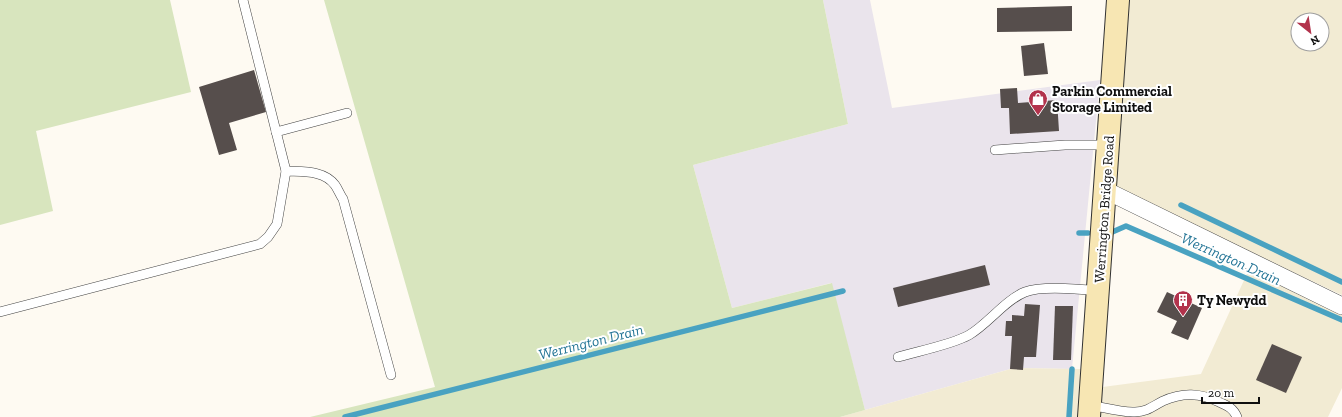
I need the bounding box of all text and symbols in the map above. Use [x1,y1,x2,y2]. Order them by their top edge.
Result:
north arrow [1290,12,1330,52]
text: N [1307,33,1322,48]
place label: Parkin Commercial Storage Limited [1052,83,1172,116]
shop icon: Parkin Commercial Storage Limited [1027,88,1049,116]
street label: Werrington Bridge Road [1091,135,1118,283]
water label: Werrington Drain [1178,229,1284,289]
building icon: Ty Newydd [1172,289,1194,317]
place label: Ty Newydd [1197,292,1267,309]
water label: Werrington Drain [537,320,645,364]
scale bar [1202,379,1259,405]
text: 20 m [1208,386,1235,400]

